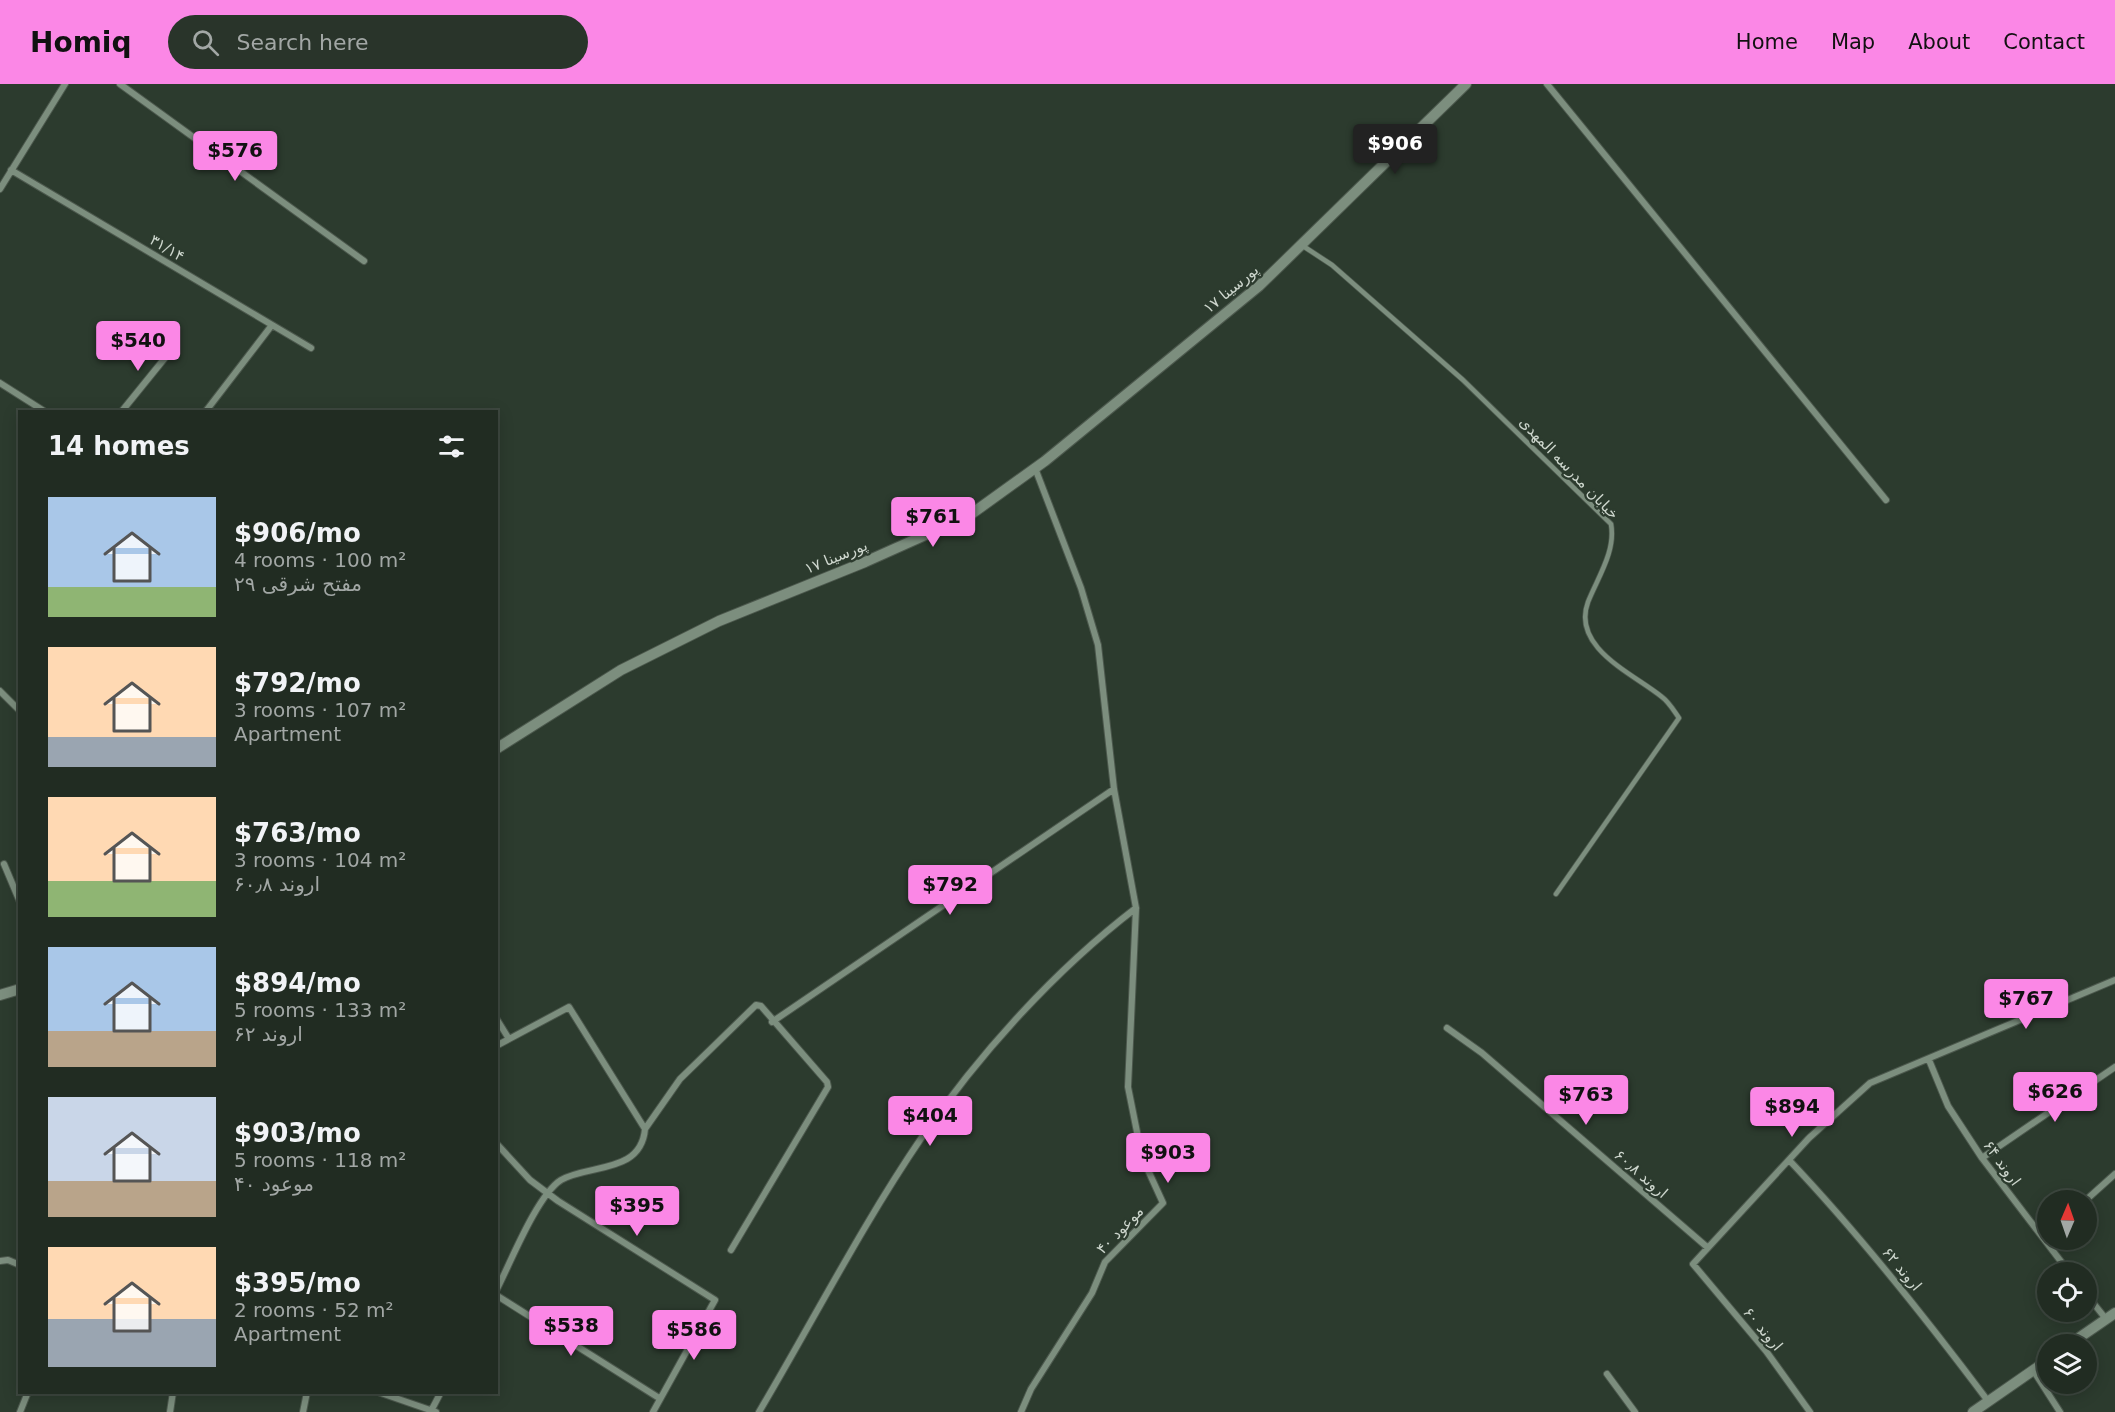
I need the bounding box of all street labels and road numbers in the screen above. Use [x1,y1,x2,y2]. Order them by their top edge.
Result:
street label: ۳۱/۱۴ [146,231,188,265]
street label: پورسینا ۱۷ [1200,261,1263,318]
street label: خیابان مدرسه المهدی [1516,413,1622,523]
street label: پورسینا ۱۷ [802,536,870,579]
street label: اروند ۶۴ [1980,1137,2024,1189]
street label: اروند ۶۰٫۸ [1611,1146,1671,1202]
street label: موعود ۴۰ [1093,1202,1147,1258]
street label: اروند ۶۲ [1879,1243,1925,1295]
street label: اروند ۶۰ [1740,1303,1786,1355]

